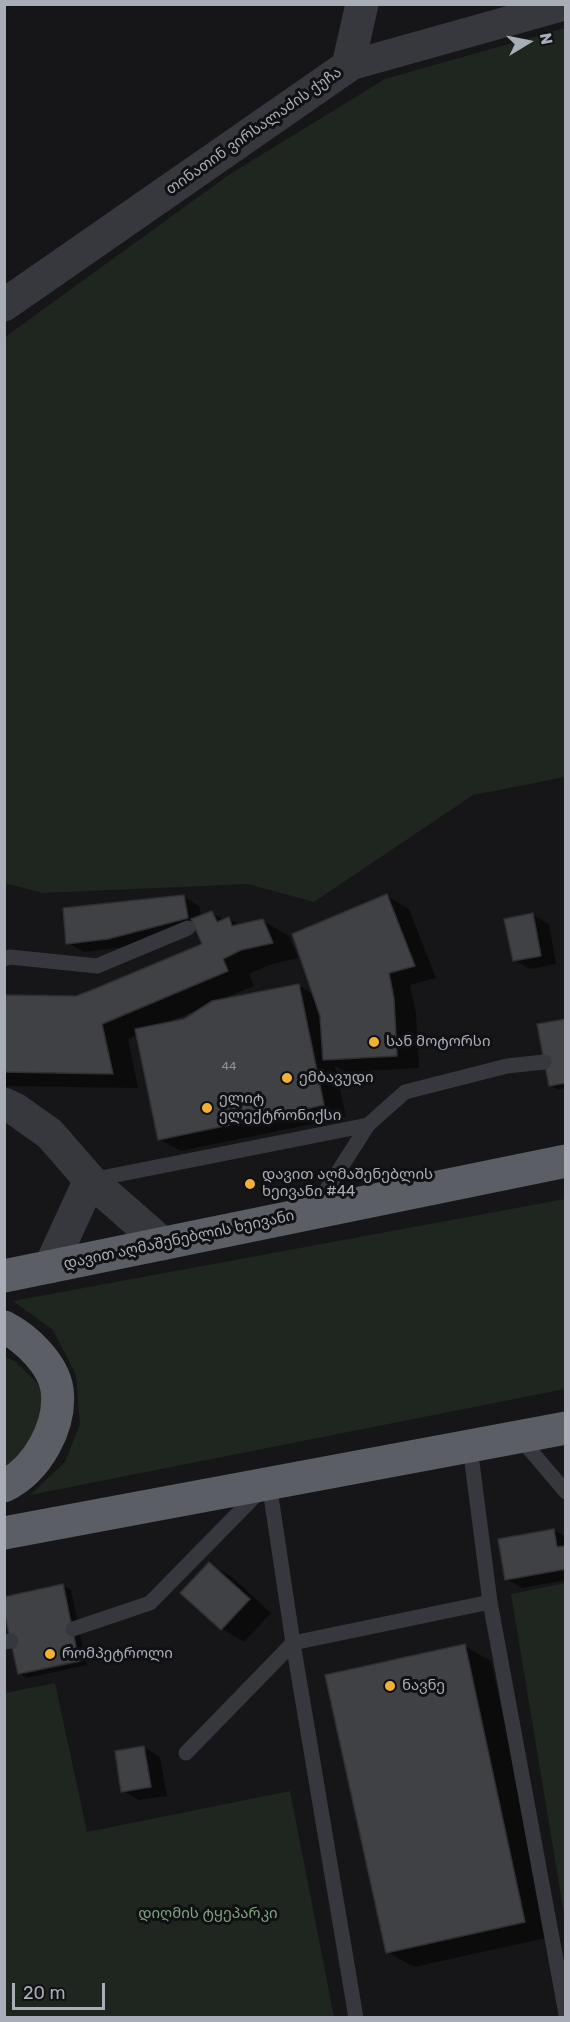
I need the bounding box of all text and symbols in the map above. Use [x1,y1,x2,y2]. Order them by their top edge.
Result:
north arrow [498,12,558,72]
text: N [536,31,557,46]
street label: თინათინ ვირსალაძის ქუჩა [163,63,345,199]
place label: სან მოტორსი [386,1033,490,1051]
marker: სან მოტორსი [367,1035,381,1049]
house number: 44 [222,1060,236,1074]
place label: ემბავუდი [299,1069,374,1087]
marker: ემბავუდი [280,1071,294,1085]
place label: ელიტ ელექტრონიქსი [219,1090,341,1125]
marker: ელიტ ელექტრონიქსი [200,1101,214,1115]
place label: დავით აღმაშენებლის ხეივანი #44 [262,1166,433,1201]
marker: დავით აღმაშენებლის ხეივანი #44 [243,1177,257,1191]
street label: დავით აღმაშენებლის ხეივანი [62,1207,296,1273]
place label: რომპეტროლი [62,1645,173,1663]
marker: რომპეტროლი [43,1647,57,1661]
place label: ნავნე [402,1677,445,1695]
marker: ნავნე [383,1679,397,1693]
park label: დიღმის ტყეპარკი [138,1905,278,1923]
scale bar [15,1971,108,2009]
text: 20 m [23,1982,65,2004]

